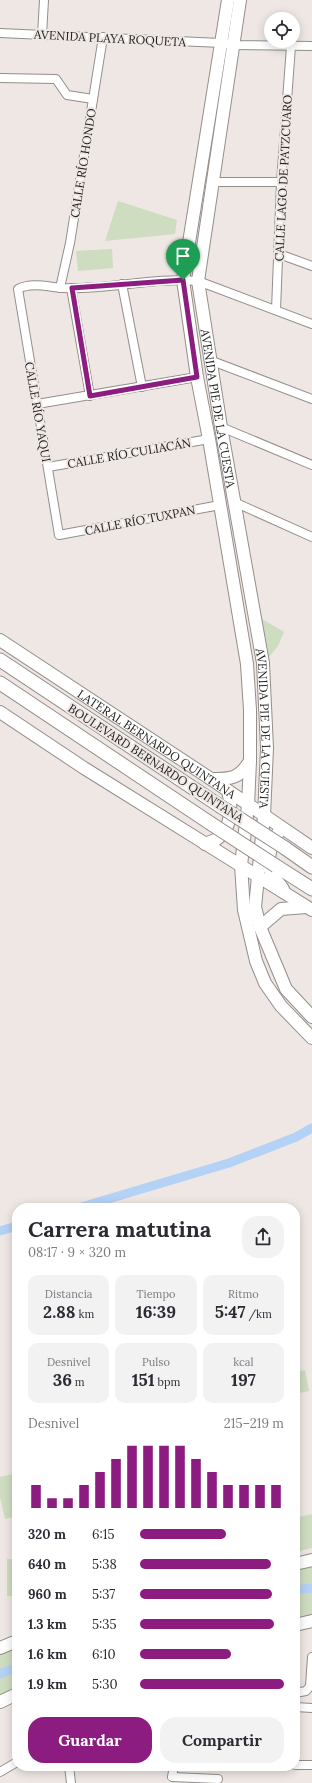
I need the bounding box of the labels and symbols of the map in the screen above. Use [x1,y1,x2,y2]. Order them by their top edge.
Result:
street label: AVENIDA PLAYA ROQUETA [33,26,187,49]
street label: CALLE LAGO DE PATZCUARO [271,94,295,262]
street label: CALLE RÍO HONDO [67,107,99,219]
pin [166,239,200,280]
street label: AVENIDA PIE DE LA CUESTA [198,327,239,489]
street label: CALLE RÍO YAQUI [22,361,54,463]
street label: CALLE RÍO CULIACÁN [66,435,192,471]
street label: CALLE RÍO TUXPAN [83,502,197,538]
street label: AVENIDA PIE DE LA CUESTA [253,646,275,809]
street label: LATERAL BERNARDO QUINTANA [75,686,239,802]
street label: BOULEVARD BERNARDO QUINTANA [65,701,247,826]

